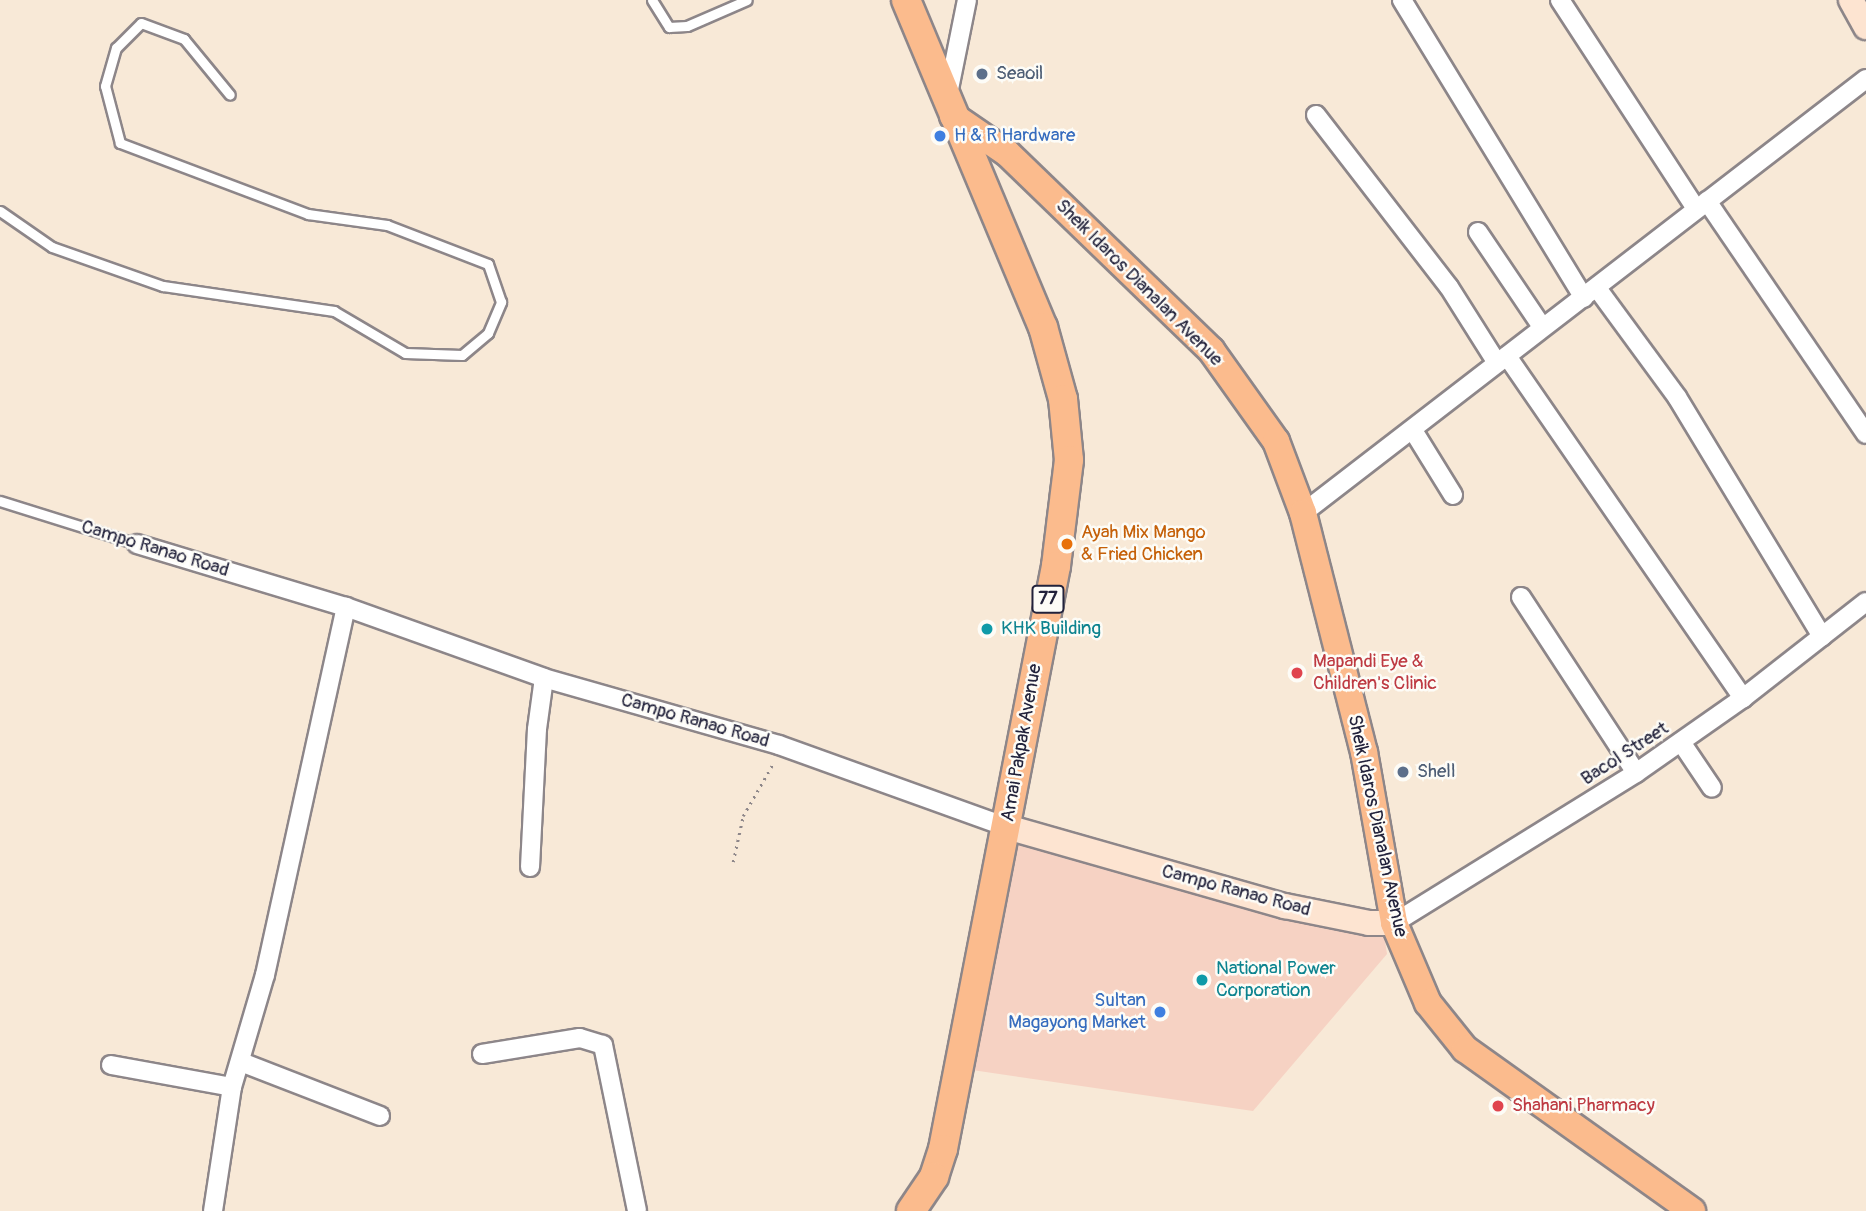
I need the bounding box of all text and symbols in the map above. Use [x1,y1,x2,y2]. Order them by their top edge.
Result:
place label: Seaoil [996,63,1043,85]
marker: Seaoil [974,66,990,82]
place label: H & R Hardware [954,125,1075,147]
marker: H & R Hardware [932,128,948,144]
street label: Sheik Idaros Dianalan Avenue [1051,195,1227,371]
street label: Campo Ranao Road [78,516,232,582]
place label: Ayah Mix Mango & Fried Chicken [1081,522,1206,566]
marker: Ayah Mix Mango & Fried Chicken [1059,536,1075,552]
road number: 77 [1030,584,1066,614]
place label: KHK Building [1001,618,1101,640]
marker: KHK Building [979,621,995,637]
place label: Mapandi Eye & Children's Clinic [1313,651,1437,695]
street label: Amai Pakpak Avenue [997,662,1047,824]
marker: Mapandi Eye & Children's Clinic [1287,663,1307,683]
street label: Campo Ranao Road [618,689,772,753]
street label: Sheik Idaros Dianalan Avenue [1342,713,1412,939]
street label: Bacol Street [1577,717,1673,791]
place label: Shell [1417,761,1455,783]
marker: Shell [1395,764,1411,780]
street label: Campo Ranao Road [1159,860,1313,922]
place label: National Power Corporation [1216,958,1336,1002]
marker: National Power Corporation [1194,972,1210,988]
place label: Sultan Magayong Market [1008,990,1146,1034]
marker: Sultan Magayong Market [1152,1004,1168,1020]
place label: Shahani Pharmacy [1512,1095,1655,1117]
marker: Shahani Pharmacy [1490,1098,1506,1114]

